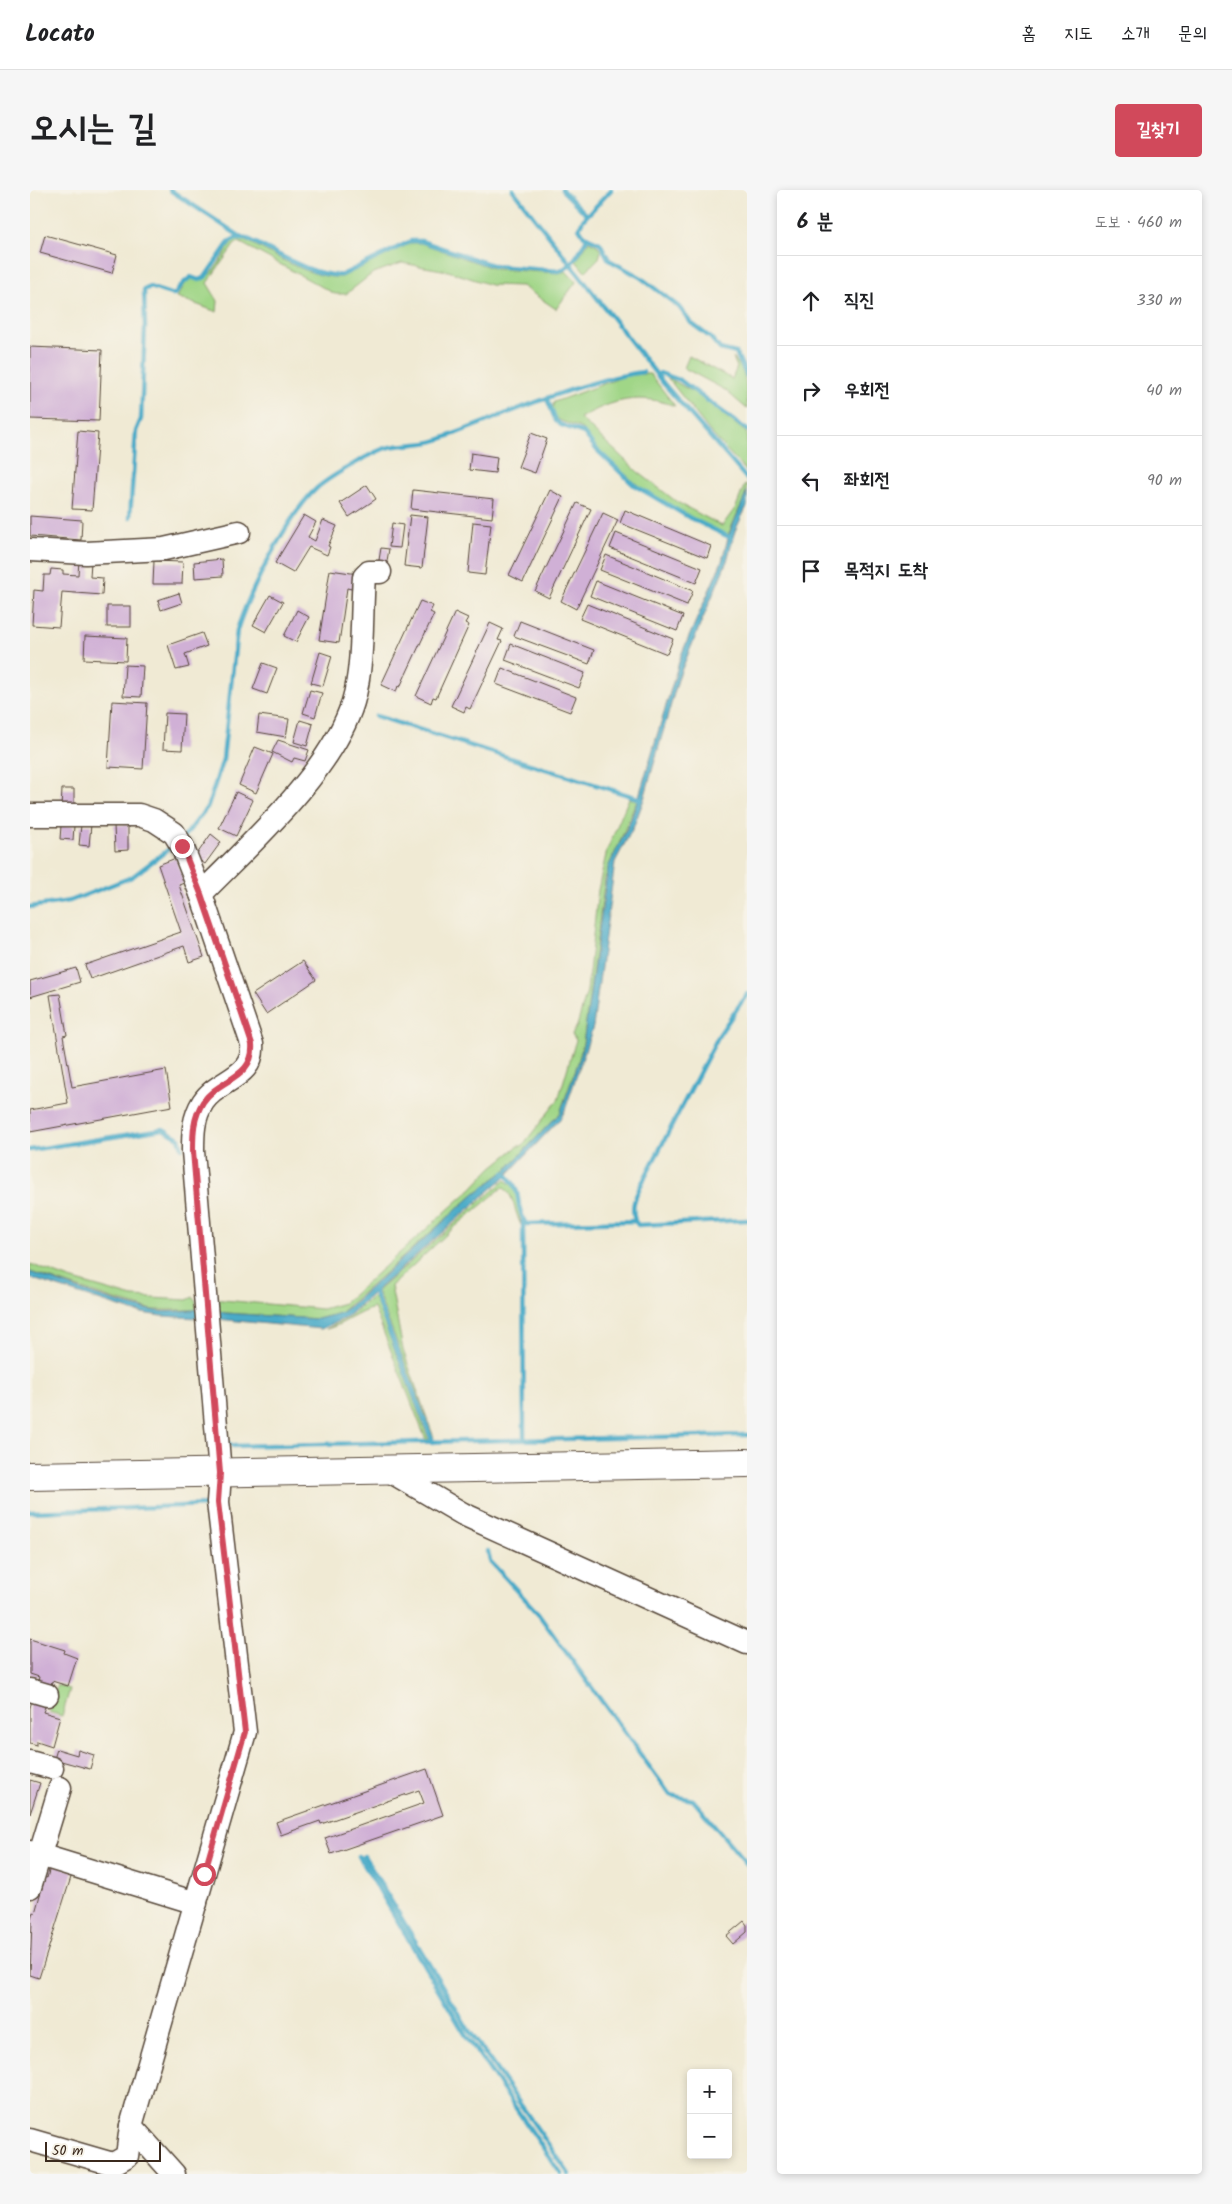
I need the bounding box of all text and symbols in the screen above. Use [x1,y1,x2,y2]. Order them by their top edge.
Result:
text: Locato [25,15,95,54]
text: 홈 [1022,20,1036,49]
text: 지도 [1064,20,1093,49]
text: 소개 [1121,20,1150,49]
text: 문의 [1178,20,1207,49]
text: 오시는 길 [30,102,156,158]
button: 길찾기 [1115,104,1202,157]
text: 6 분 [797,206,833,239]
text: 도보 · 460 m [1095,210,1182,235]
text: 직진 [844,286,875,316]
icon: ahead [797,287,825,315]
text: 330 m [1137,288,1182,313]
text: 우회전 [844,376,890,406]
icon: right [797,377,825,405]
text: 40 m [1146,378,1182,403]
text: 좌회전 [844,466,890,496]
icon: left [797,467,825,495]
text: 90 m [1147,468,1182,493]
text: 목적지 도착 [844,556,928,586]
icon: arrive [797,557,825,585]
route end [171,835,194,858]
route start [193,1863,216,1886]
map controls [687,2069,732,2159]
button: + [687,2069,732,2114]
button: − [687,2114,732,2159]
scale bar [45,2139,161,2162]
text: 50 m [52,2140,83,2162]

